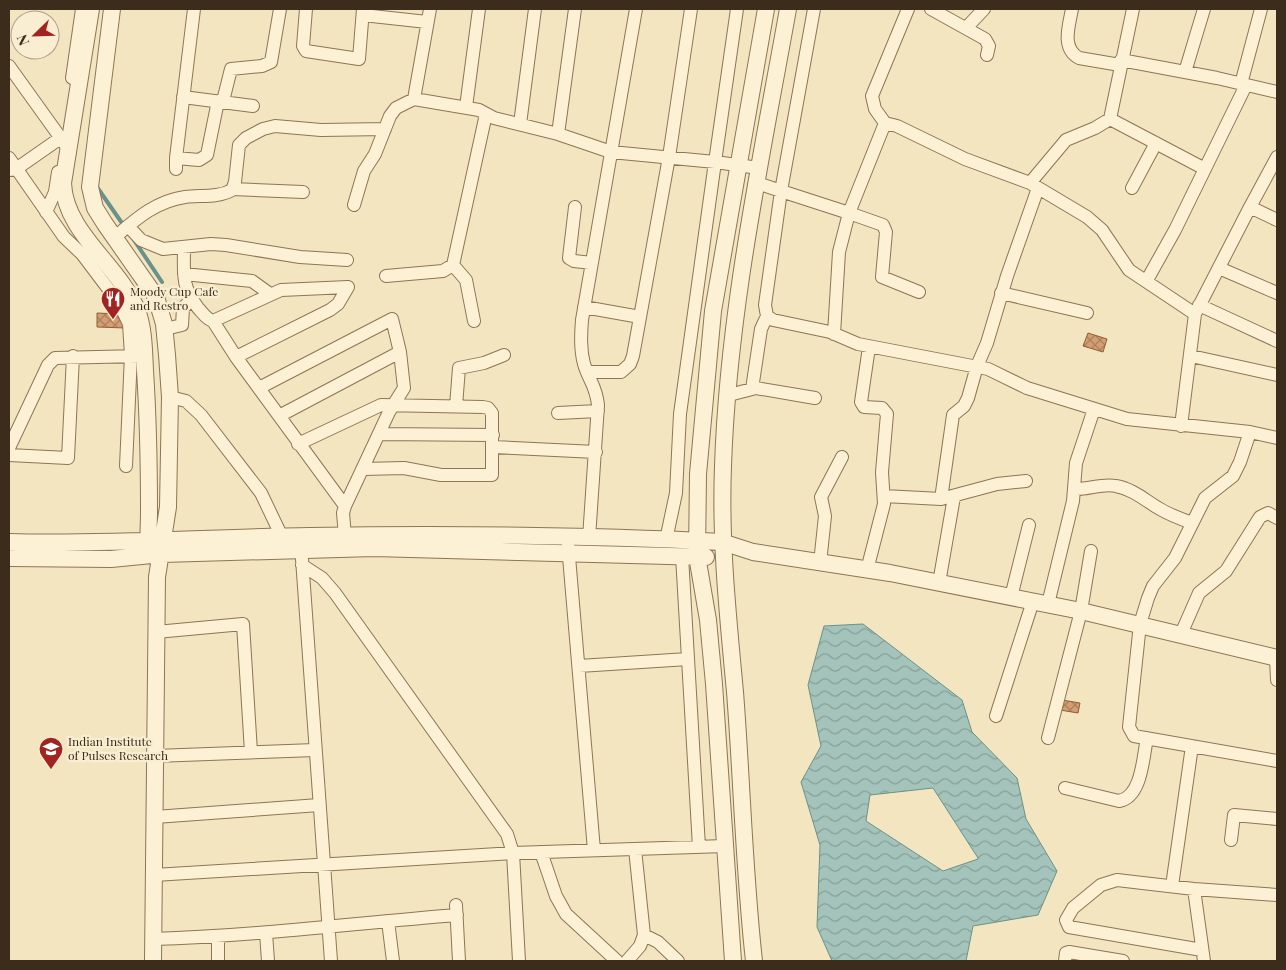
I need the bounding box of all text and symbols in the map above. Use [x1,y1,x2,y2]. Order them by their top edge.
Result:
north arrow [10,10,60,60]
text: N [12,32,33,49]
place label: Moody Cup Cafe and Restro [130,283,218,313]
restaurant icon: Moody Cup Cafe and Restro [100,286,126,320]
place label: Indian Institute of Pulses Research [68,733,168,763]
school or university icon: Indian Institute of Pulses Research [38,736,64,770]

